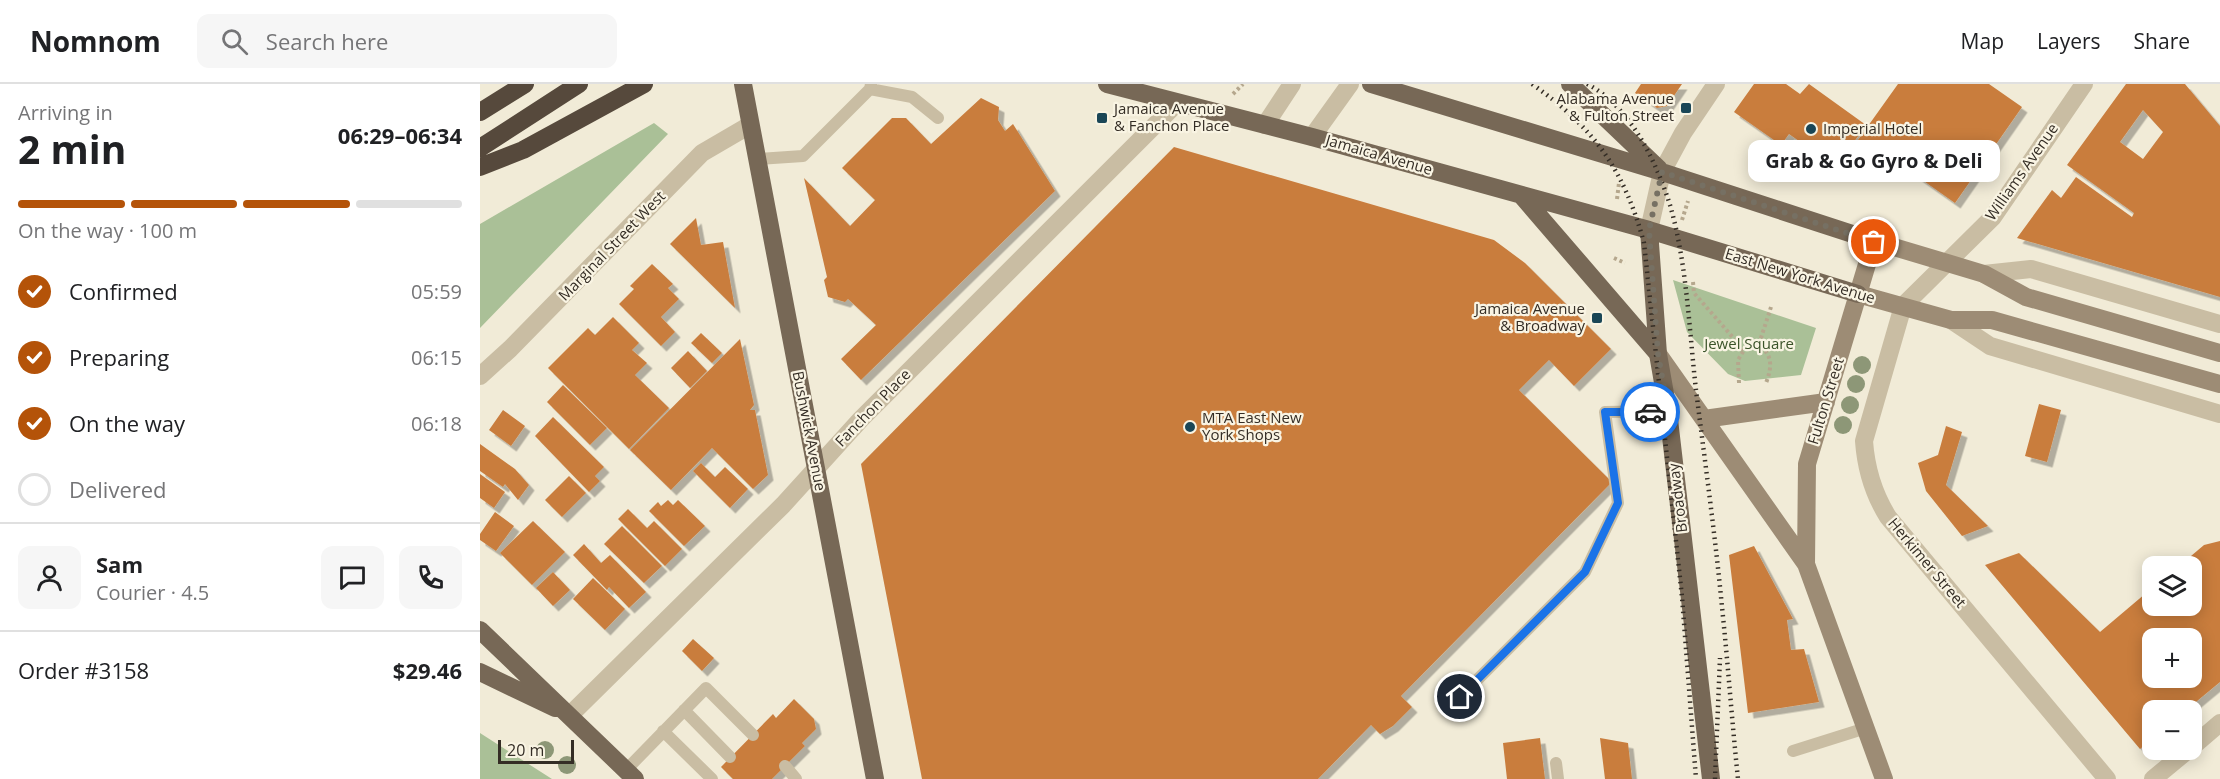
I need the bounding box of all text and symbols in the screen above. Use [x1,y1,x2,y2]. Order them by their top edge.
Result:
search box [197,14,617,68]
text: Nomnom [30,22,161,60]
icon: search [218,25,251,58]
text: Search here [266,26,388,56]
text: Map [1961,27,2004,55]
text: Layers [2037,27,2101,55]
text: Share [2134,27,2190,55]
place label: Alabama Avenue & Fulton Street [1557,88,1674,125]
place label: Jamaica Avenue & Fanchon Place [1112,98,1229,135]
text: Arriving in [18,99,113,126]
marker: Alabama Avenue & Fulton Street [1679,101,1693,115]
marker: Jamaica Avenue & Fanchon Place [1095,111,1109,125]
place label: Imperial Hotel [1823,118,1922,138]
street label: Williams Avenue [1980,119,2062,224]
text: 06:29–06:34 [338,120,462,150]
text: 2 min [18,122,126,175]
marker: Imperial Hotel [1804,122,1818,136]
street label: Jamaica Avenue [1322,129,1435,179]
callout: Grab & Go Gyro & Deli [1748,140,2000,182]
text: Grab & Go Gyro & Deli [1765,147,1983,174]
street label: Marginal Street West [553,186,669,305]
pin [1848,216,1899,267]
text: On the way · 100 m [18,217,197,244]
icon: bag [1857,225,1890,258]
street label: East New York Avenue [1723,243,1878,307]
icon: check [18,275,51,308]
text: Confirmed [69,276,178,306]
text: 05:59 [411,278,462,305]
place label: Jamaica Avenue & Broadway [1473,298,1585,335]
marker: Jamaica Avenue & Broadway [1590,311,1604,325]
park label: Jewel Square [1702,333,1794,353]
icon: check [18,341,51,374]
text: Preparing [69,342,169,372]
text: 06:15 [411,344,462,371]
street label: Fulton Street [1802,355,1848,447]
street label: Fanchon Place [830,364,914,450]
street label: Bushwick Avenue [789,369,831,493]
courier [1620,382,1680,442]
icon: car [1634,396,1667,429]
icon: check [18,407,51,440]
place label: MTA East New York Shops [1202,407,1302,444]
text: On the way [69,408,185,438]
text: 06:18 [411,410,462,437]
marker: MTA East New York Shops [1183,420,1197,434]
street label: Broadway [1663,462,1691,534]
text: Delivered [69,474,167,504]
street label: Herkimer Street [1884,513,1971,611]
button: person [18,546,81,609]
button: chat [321,546,384,609]
button: phone [399,546,462,609]
text: Sam [96,549,143,579]
map controls [2142,556,2202,760]
button: layers [2142,556,2202,616]
text: Courier · 4.5 [96,579,209,606]
button: + [2142,628,2202,688]
text: Order #3158 [18,655,149,685]
text: $29.46 [393,655,462,685]
pin [1434,671,1485,722]
icon: home [1443,680,1476,713]
button: − [2142,700,2202,760]
scale bar [498,737,574,764]
text: 20 m [507,739,544,761]

